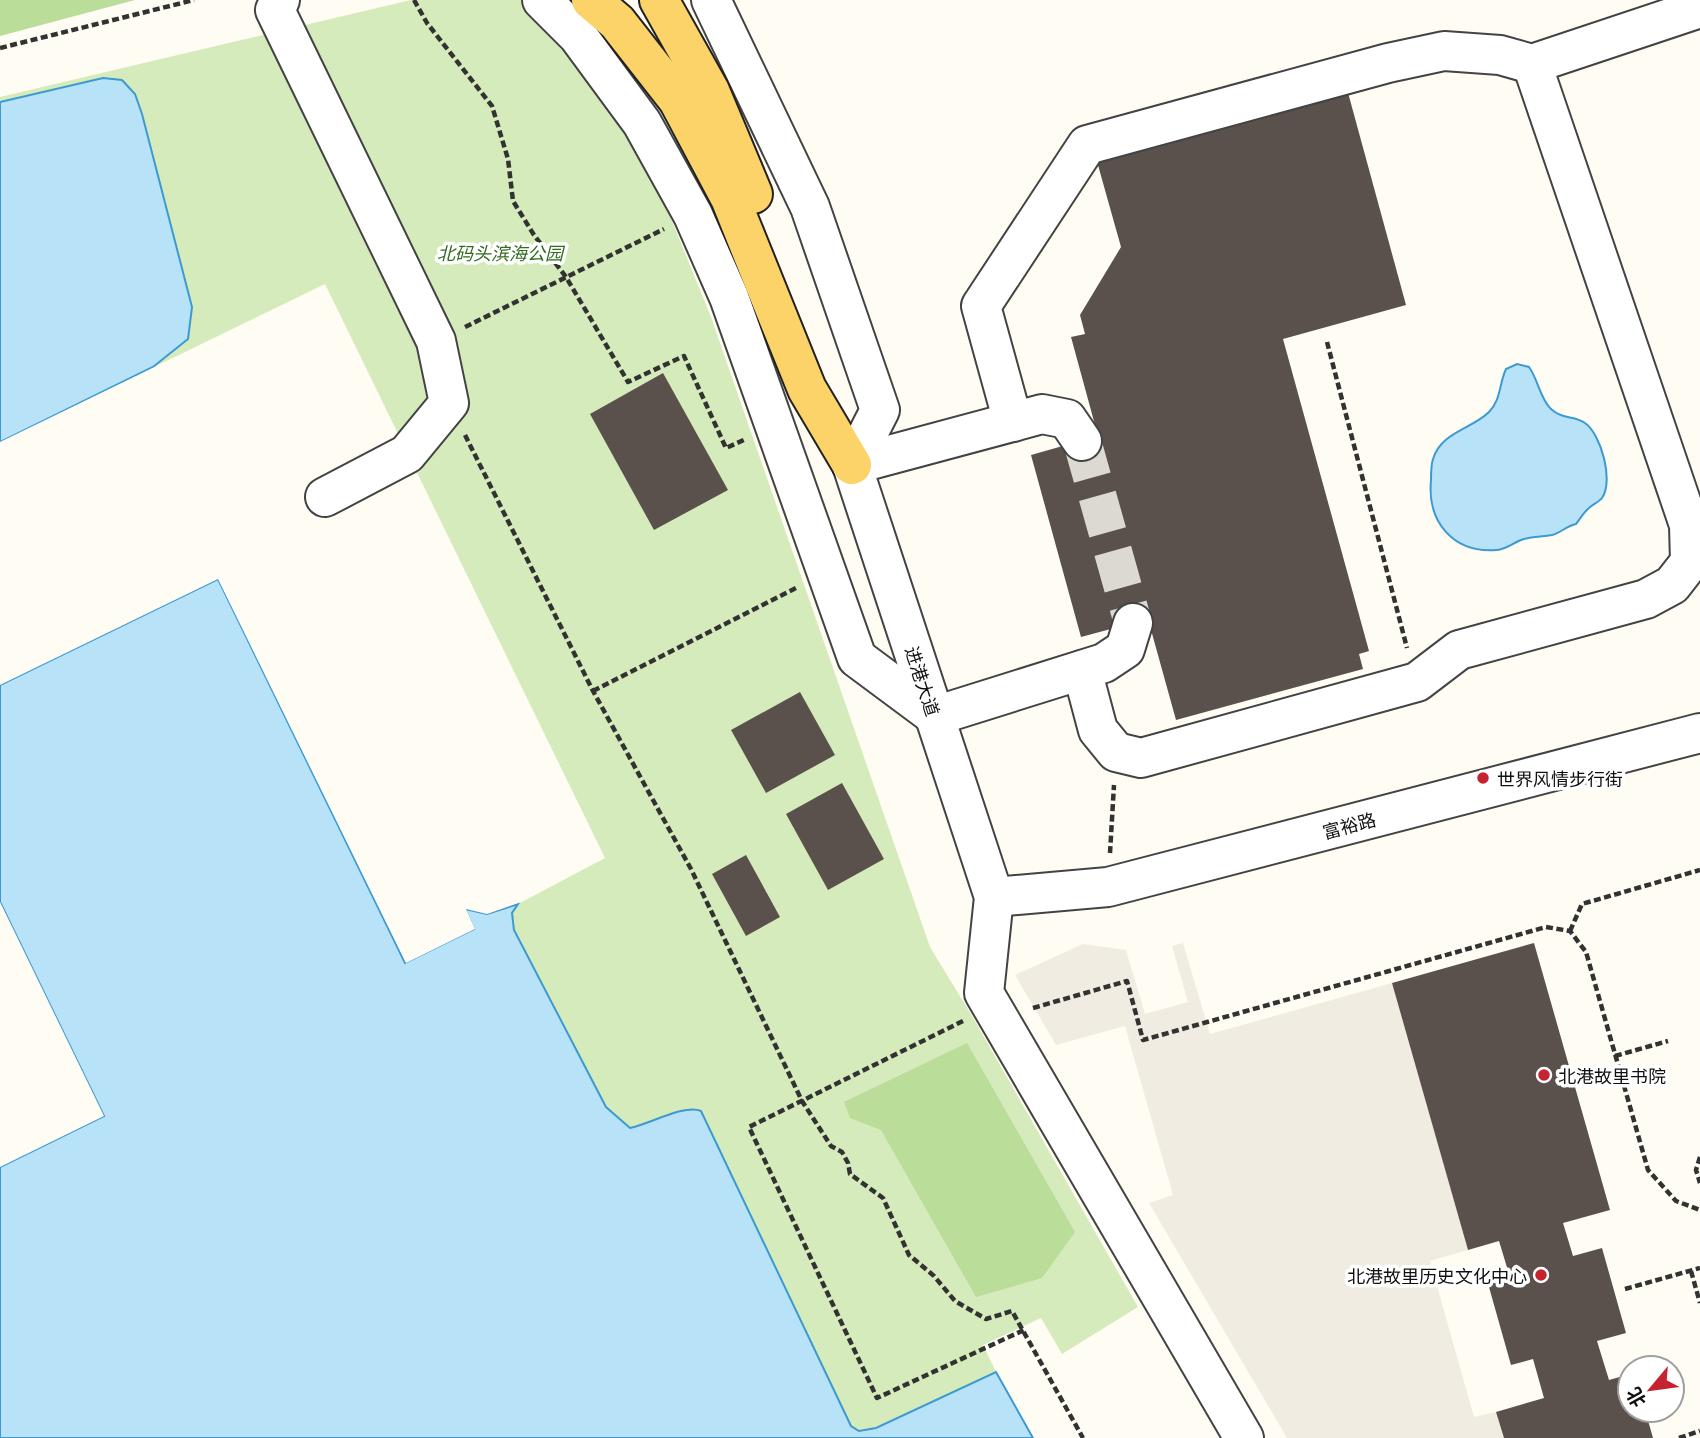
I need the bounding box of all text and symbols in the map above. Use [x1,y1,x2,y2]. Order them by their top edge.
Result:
park label: 北码头滨海公园 [437,239,566,266]
street label: 进港大道 [899,643,947,719]
place label: 世界风情步行街 [1497,765,1623,792]
marker: 世界风情步行街 [1475,770,1491,786]
street label: 富裕路 [1319,805,1379,845]
place label: 北港故里书院 [1558,1062,1666,1089]
marker: 北港故里书院 [1536,1067,1552,1083]
place label: 北港故里历史文化中心 [1347,1262,1527,1289]
marker: 北港故里历史文化中心 [1533,1267,1549,1283]
north arrow [1616,1354,1686,1424]
text: 北 [1618,1383,1652,1413]

